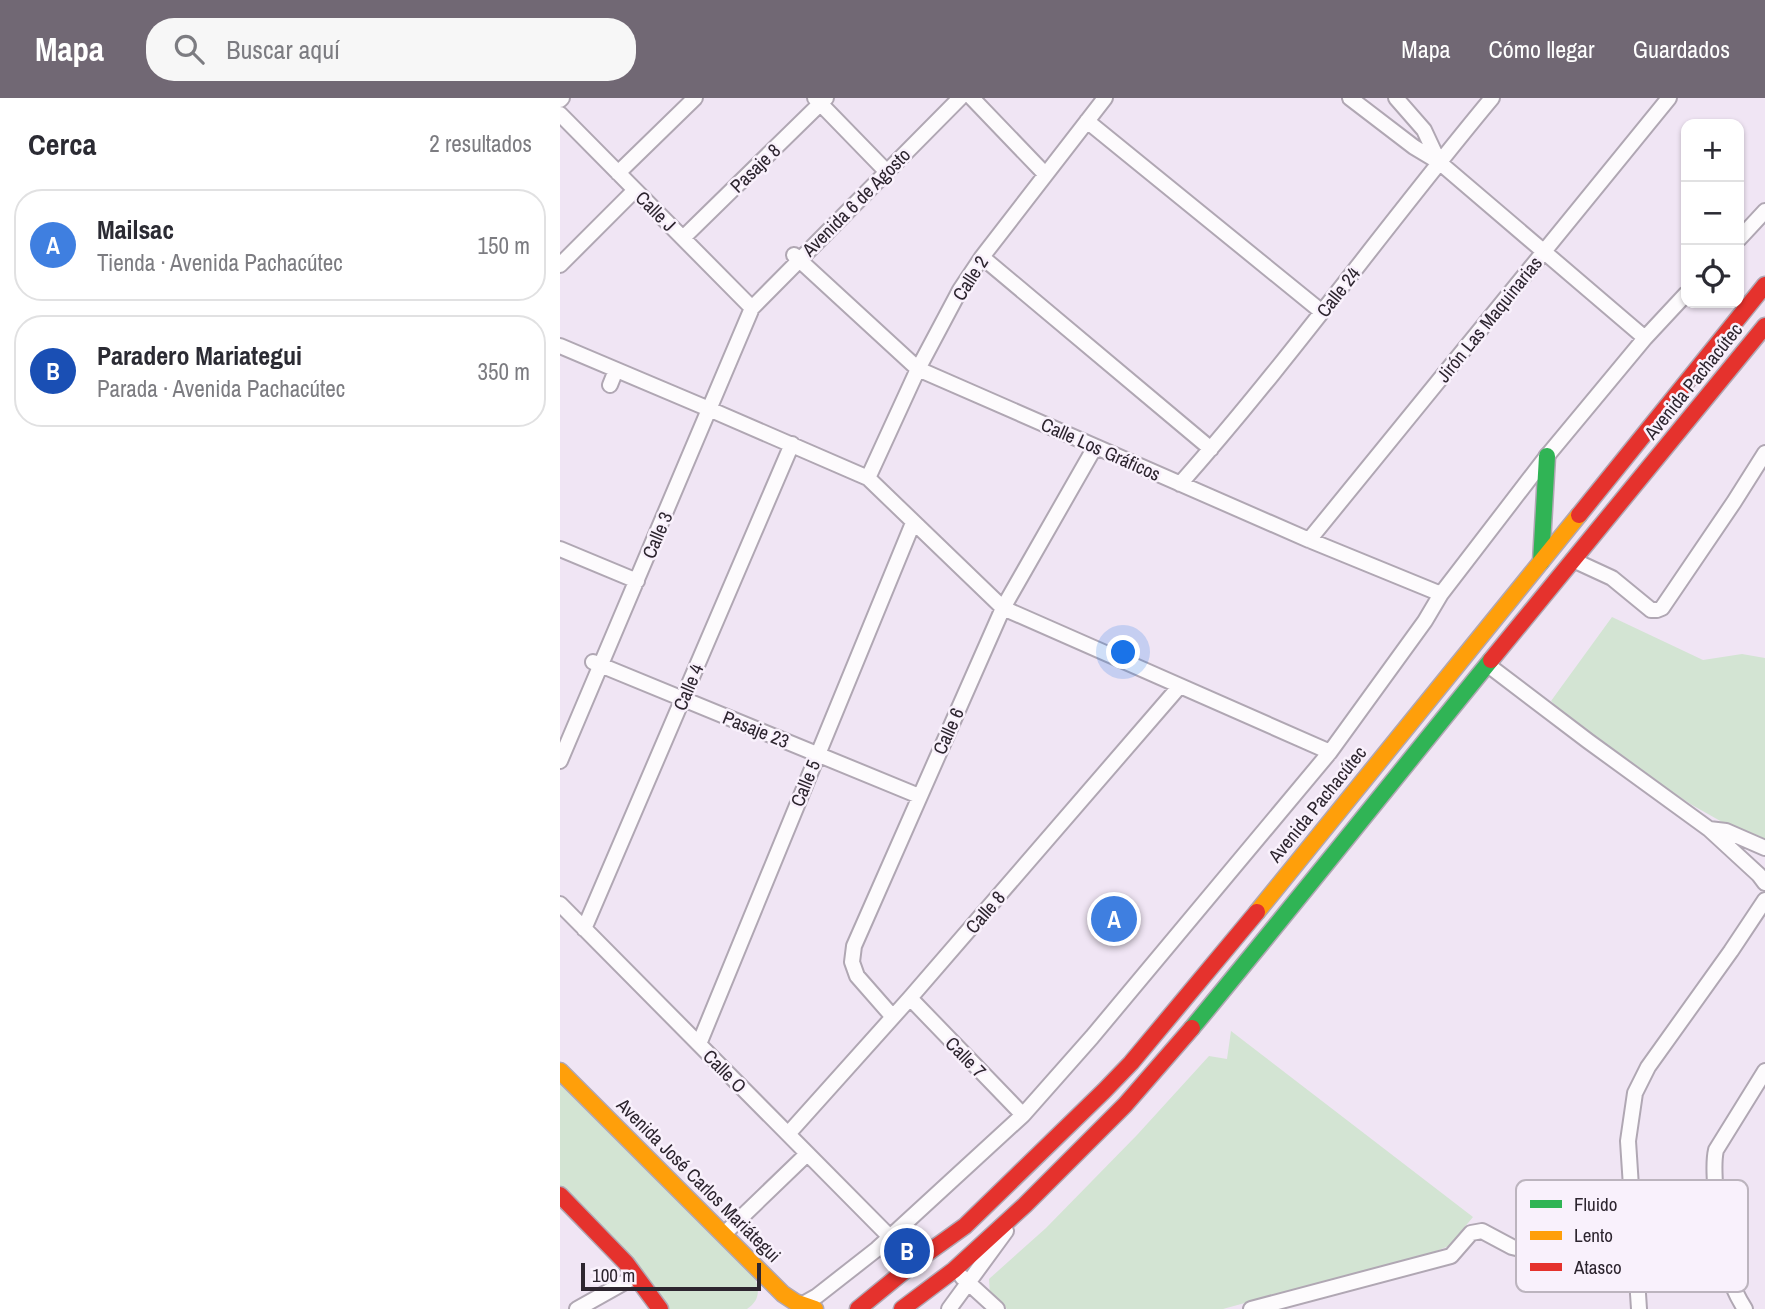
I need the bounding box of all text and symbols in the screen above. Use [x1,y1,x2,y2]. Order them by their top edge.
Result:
search box [146,18,636,81]
text: Mapa [35,27,104,71]
icon: search [170,30,208,68]
text: Buscar aquí [226,32,340,67]
text: Mapa [1401,33,1451,65]
text: Cómo llegar [1489,33,1595,65]
text: Guardados [1633,33,1730,65]
map controls [1681,119,1744,308]
button: + [1681,119,1744,182]
text: Cerca [28,124,96,164]
text: 2 resultados [429,128,532,159]
street label: Pasaje 8 [724,138,786,198]
street label: Avenida 6 de Agosto [795,142,916,263]
button: − [1681,182,1744,245]
street label: Calle J [630,185,682,237]
text: Mailsac [97,212,174,247]
text: A [46,230,60,261]
text: 150 m [478,230,530,261]
button: locate [1681,245,1744,308]
text: Tienda · Avenida Pachacútec [97,247,343,278]
street label: Jirón Las Maquinarias [1430,250,1548,387]
street label: Calle 2 [946,251,994,305]
street label: Calle 24 [1310,261,1366,323]
street label: Avenida Pachacútec [1637,317,1748,445]
text: Paradero Mariategui [97,338,302,373]
text: B [46,356,60,387]
text: 350 m [478,356,530,387]
text: Parada · Avenida Pachacútec [97,373,345,404]
street label: Calle Los Gráficos [1037,411,1165,487]
street label: Calle 3 [636,508,678,562]
your location [1106,635,1140,669]
street label: Calle 4 [667,659,710,714]
street label: Pasaje 23 [719,704,793,754]
street label: Calle 6 [926,704,970,758]
street label: Avenida Pachacútec [1261,740,1372,868]
street label: Calle 5 [784,755,826,810]
street label: Calle 8 [959,885,1011,939]
pin: A [1091,893,1137,945]
street label: Calle 7 [940,1031,992,1084]
street label: Calle O [697,1043,753,1099]
street label: Avenida José Carlos Mariátegui [611,1092,787,1268]
legend [1516,1180,1748,1292]
text: Fluido [1574,1191,1617,1217]
text: Lento [1574,1222,1613,1248]
pin: B [884,1225,930,1277]
text: Atasco [1573,1254,1622,1280]
scale bar [581,1260,761,1292]
text: 100 m [592,1262,635,1288]

